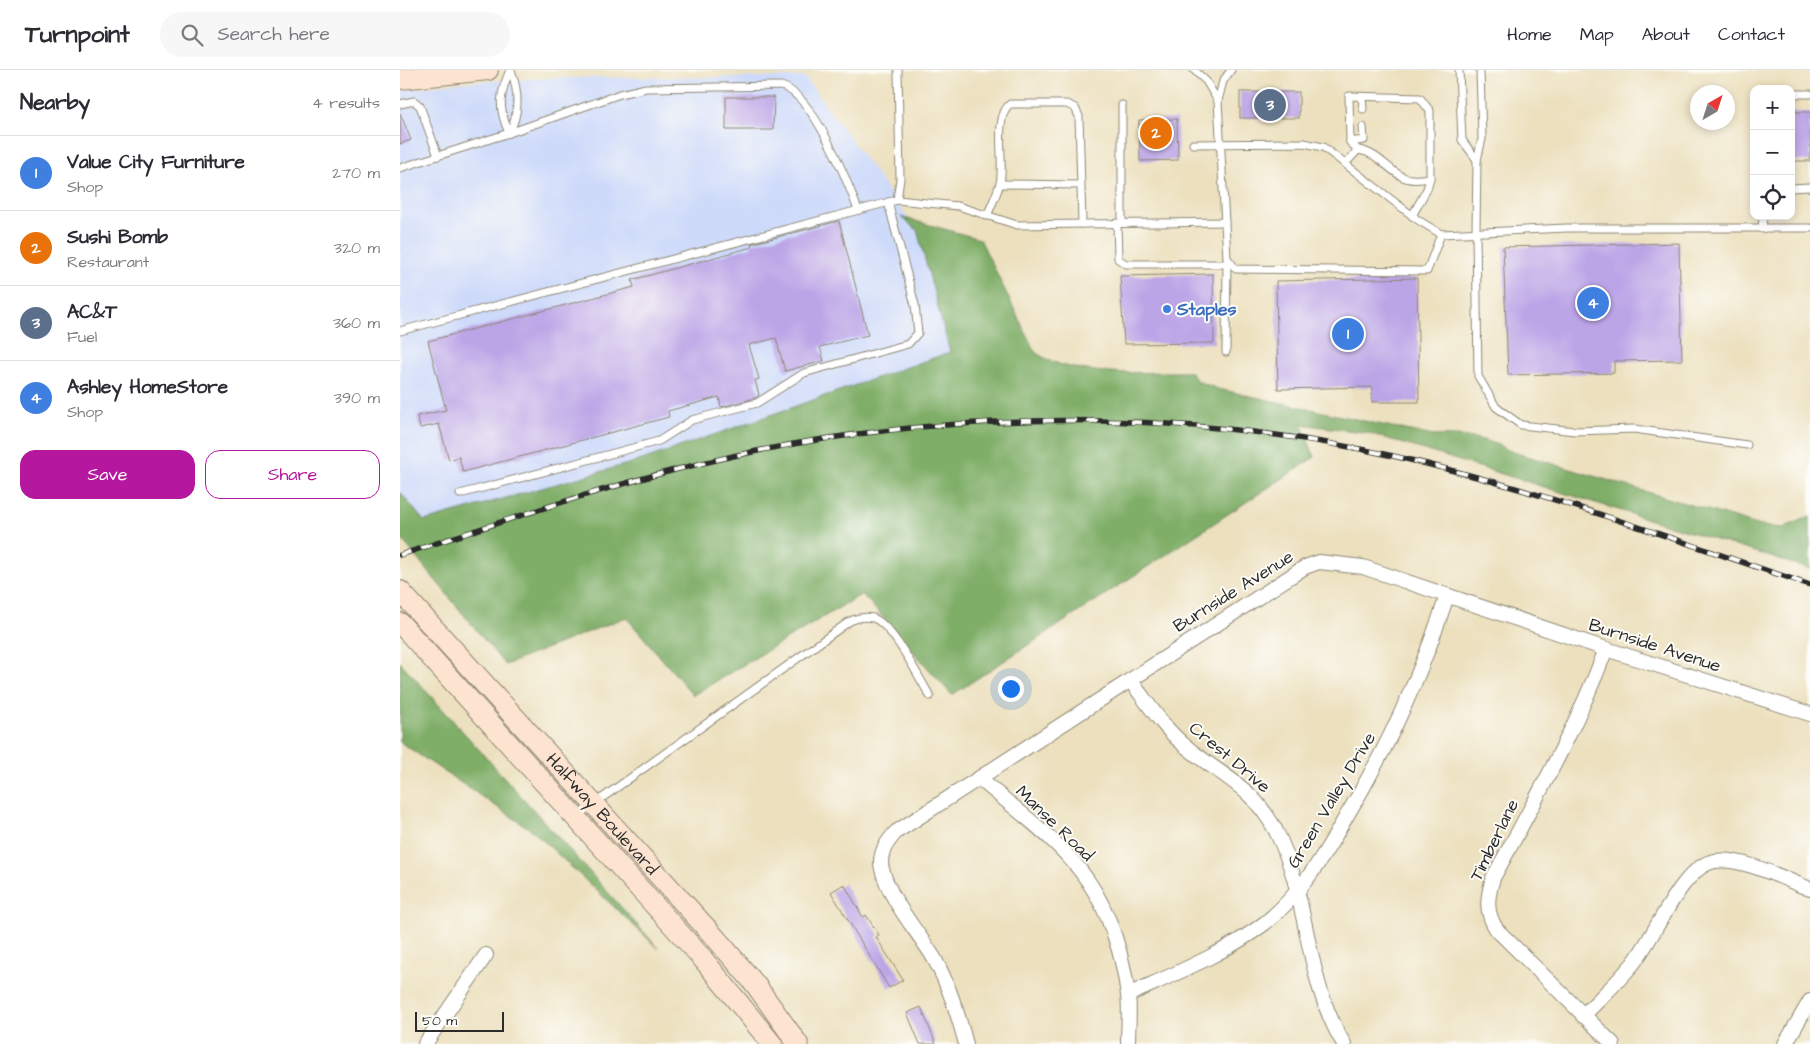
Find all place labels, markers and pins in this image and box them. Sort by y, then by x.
pin: 3 [1254,86,1286,124]
pin: 2 [1140,114,1172,152]
pin: 4 [1577,284,1609,322]
place label: Staples [1176,297,1237,322]
marker: Staples [1161,303,1173,315]
pin: 1 [1332,315,1364,353]

